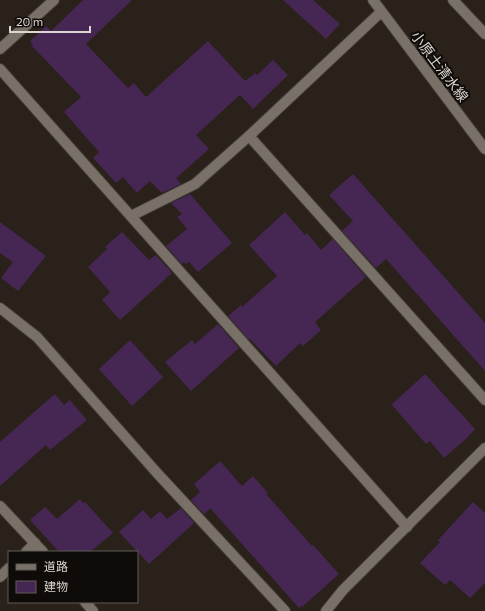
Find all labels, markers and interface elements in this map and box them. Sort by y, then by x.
scale bar [10,8,90,34]
text: 20 m [16,14,43,28]
street label: 小原土清水線 [408,27,472,105]
legend [8,551,138,603]
text: 道路 [44,559,68,573]
text: 建物 [44,579,68,593]

